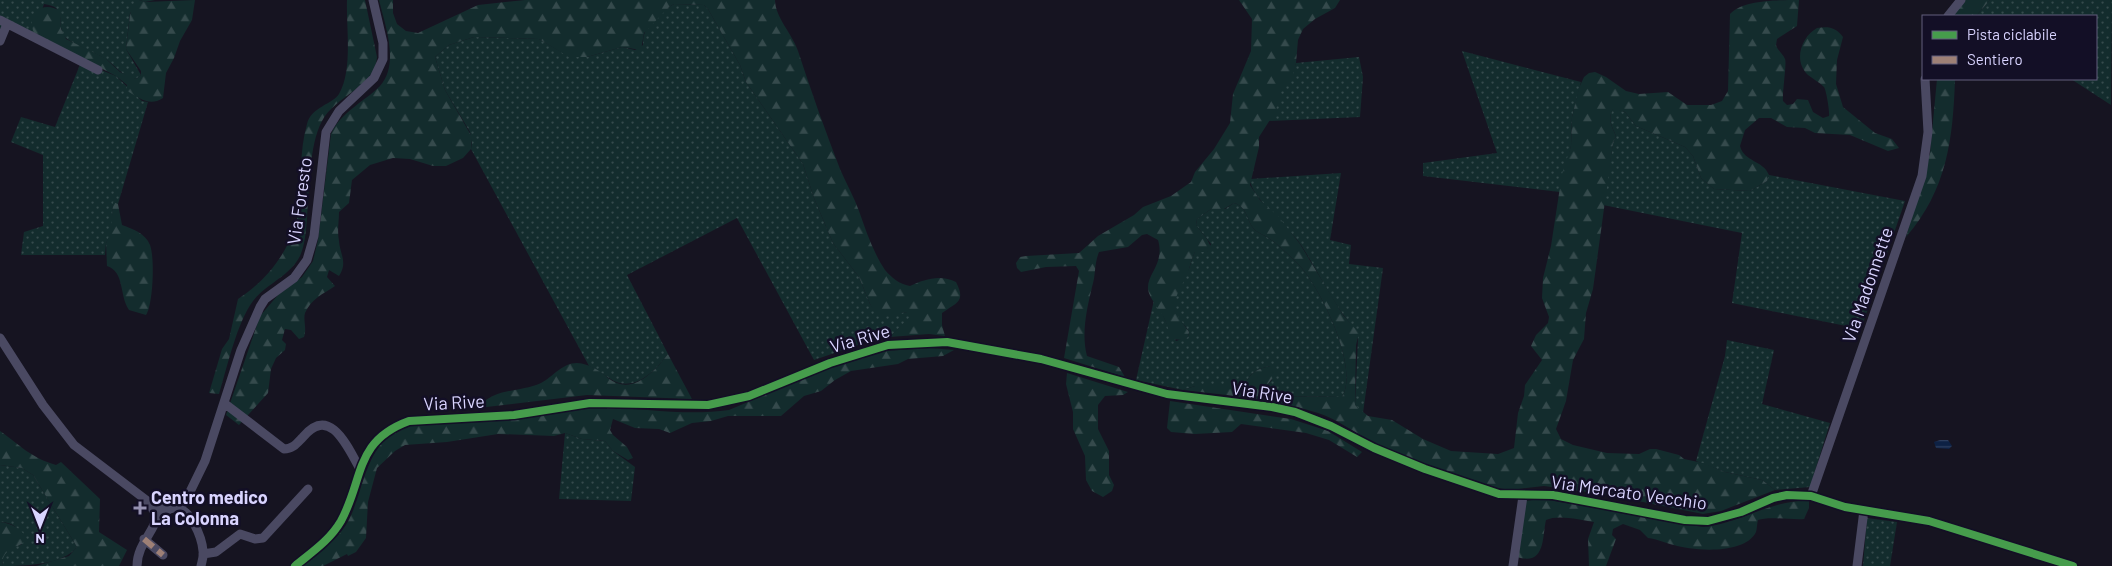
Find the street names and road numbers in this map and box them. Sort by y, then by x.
street label: Via Foresto [282,156,316,246]
street label: Via Madonnette [1837,224,1897,345]
street label: Via Rive [827,319,892,357]
street label: Via Rive [1230,376,1294,408]
street label: Via Rive [423,389,485,415]
street label: Via Mercato Vecchio [1550,470,1708,514]

